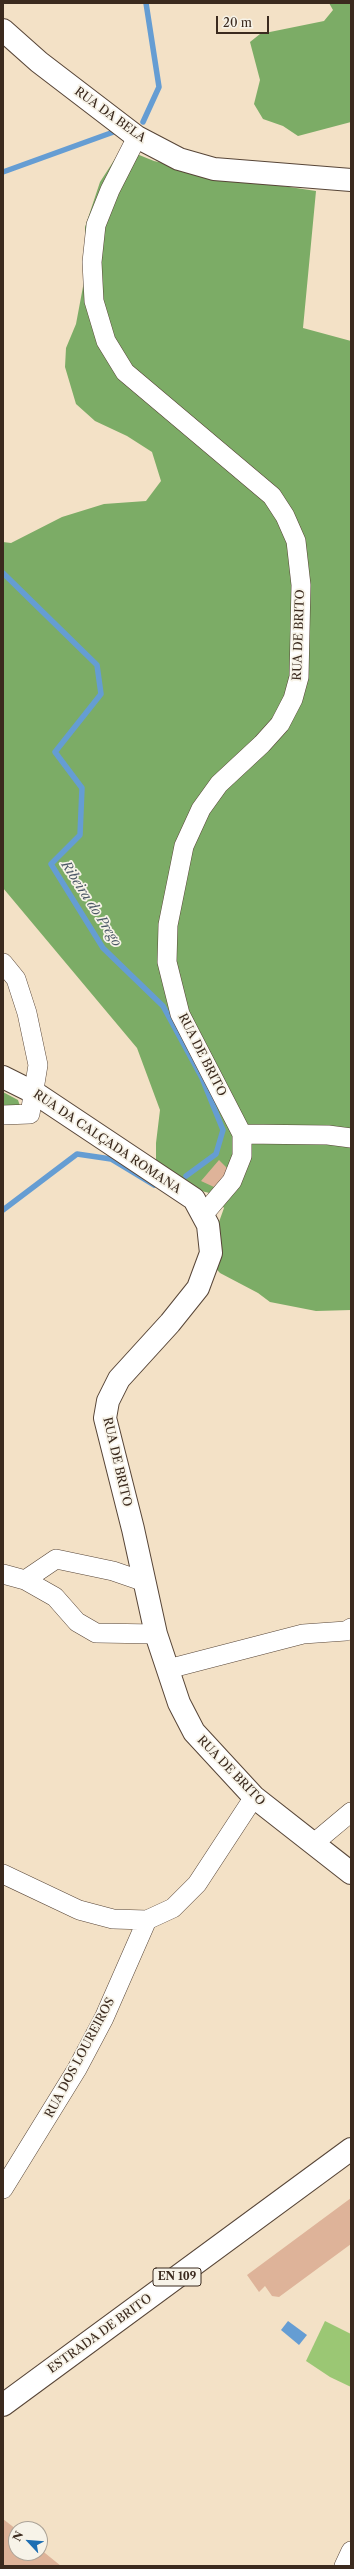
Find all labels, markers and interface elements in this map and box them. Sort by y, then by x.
scale bar [218,8,271,34]
text: 20 m [223,15,252,30]
street label: RUA DA BELA [72,84,148,146]
street label: RUA DE BRITO [290,589,308,681]
water label: Ribeira do Prego [58,858,124,950]
street label: RUA DE BRITO [175,1011,229,1099]
street label: RUA DA CALÇADA ROMANA [31,1087,183,1197]
street label: RUA DE BRITO [100,1416,134,1508]
street label: RUA DE BRITO [194,1733,268,1809]
street label: RUA DOS LOUREIROS [42,1995,118,2121]
road number: EN 109 [153,2268,201,2286]
street label: ESTRADA DE BRITO [45,2291,155,2377]
north arrow [8,2521,48,2561]
text: N [10,2529,27,2544]

